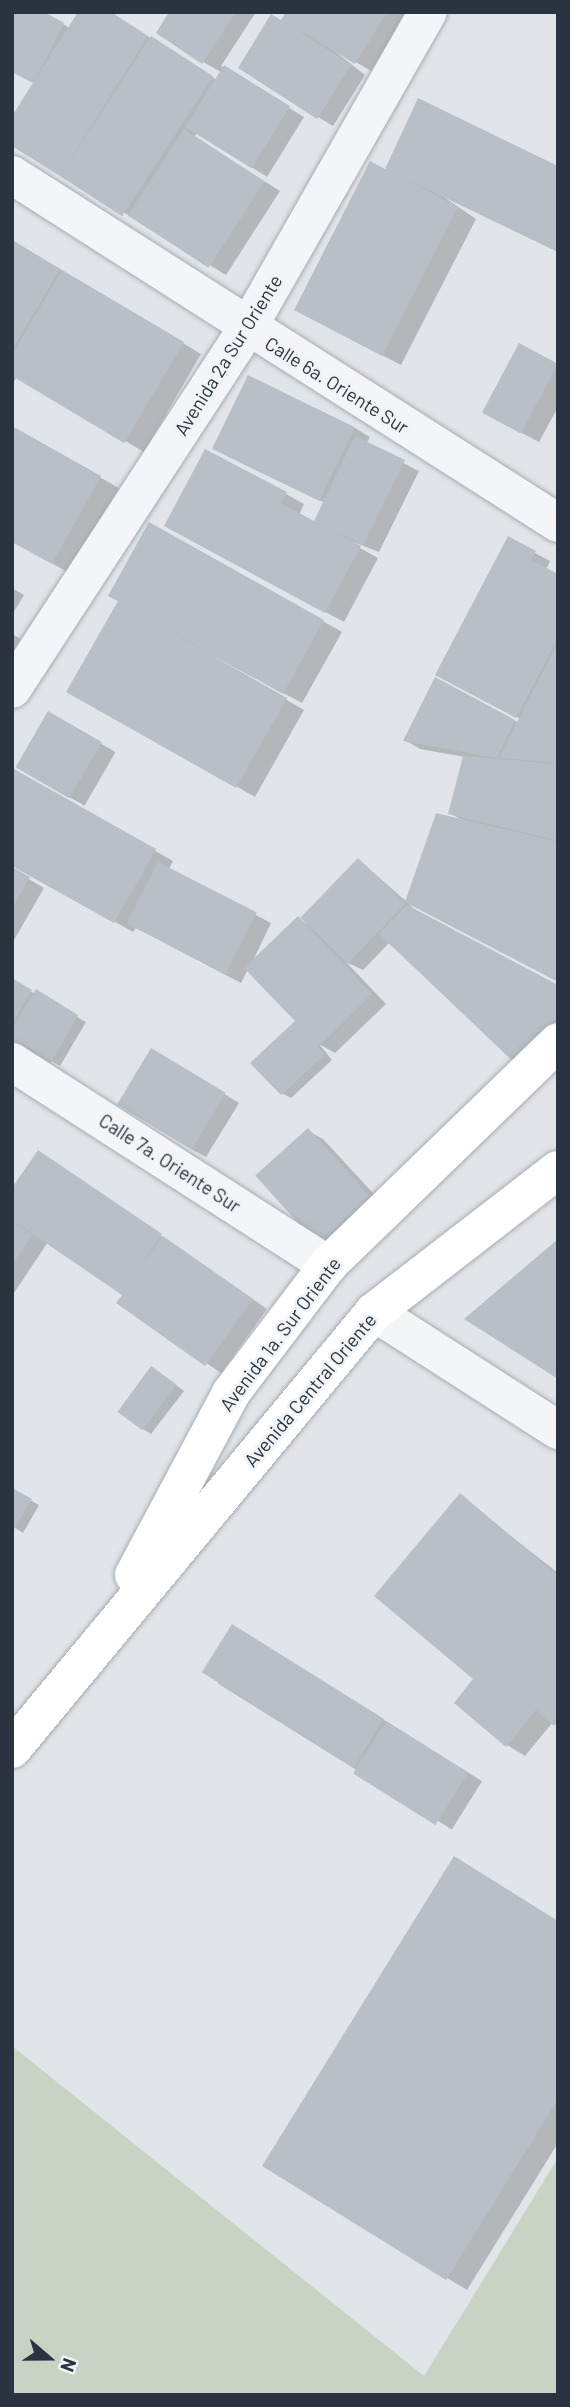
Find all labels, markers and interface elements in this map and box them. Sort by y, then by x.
street label: Avenida 2a Sur Oriente [169,270,287,440]
street label: Calle 6a. Oriente Sur [261,332,413,438]
street label: Calle 7a. Oriente Sur [95,1109,245,1217]
street label: Avenida 1a. Sur Oriente [215,1252,345,1416]
street label: Avenida Central Oriente [239,1309,381,1471]
north arrow [14,2323,84,2393]
text: N [56,2355,82,2375]

